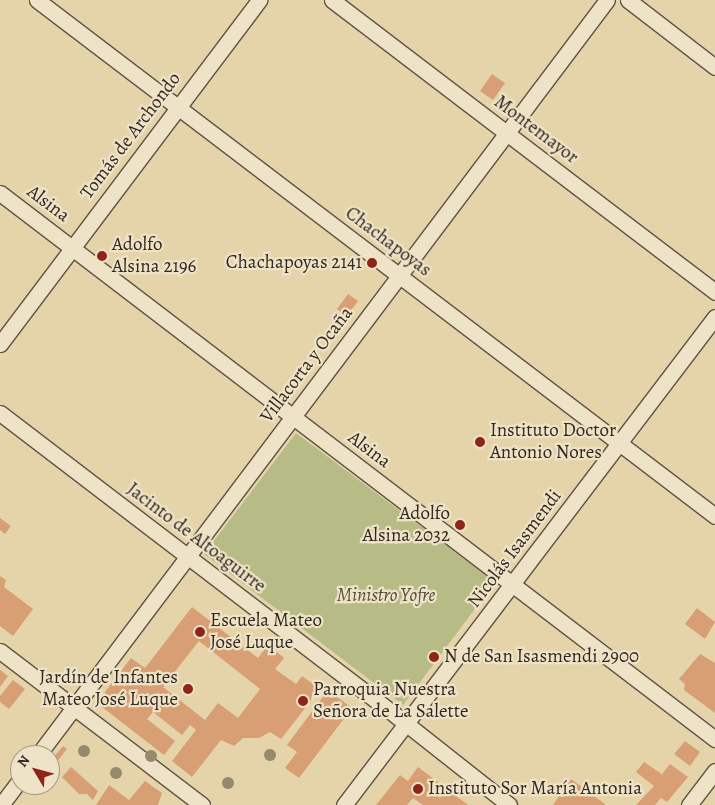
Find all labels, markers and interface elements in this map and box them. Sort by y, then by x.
street label: Tomás de Archondo [76,68,186,204]
street label: Montemayor [489,91,583,169]
street label: Alsina [22,181,74,227]
street label: Chachapoyas [340,202,436,282]
place label: Adolfo Alsina 2196 [112,234,196,278]
marker: Adolfo Alsina 2196 [96,250,108,262]
place label: Chachapoyas 2141 [226,252,362,274]
marker: Chachapoyas 2141 [366,257,378,269]
street label: Villacorta y Ocaña [256,302,358,428]
place label: Instituto Doctor Antonio Nores [490,420,616,464]
street label: Alsina [343,427,395,473]
marker: Instituto Doctor Antonio Nores [474,436,486,448]
street label: Jacinto de Altoaguirre [122,478,270,598]
street label: Nicolás Isasmendi [463,485,567,613]
place label: Adolfo Alsina 2032 [363,503,450,547]
marker: Adolfo Alsina 2032 [454,519,466,531]
park label: Ministro Yofre [337,585,435,607]
place label: Escuela Mateo José Luque [210,610,322,654]
marker: Escuela Mateo José Luque [194,626,206,638]
place label: N de San Isasmendi 2900 [444,646,639,668]
marker: N de San Isasmendi 2900 [428,651,440,663]
place label: Jardín de Infantes Mateo José Luque [39,667,178,711]
place label: Parroquia Nuestra Señora de La Salette [313,679,469,723]
marker: Jardín de Infantes Mateo José Luque [182,683,194,695]
marker: Parroquia Nuestra Señora de La Salette [297,695,309,707]
north arrow [10,745,60,795]
text: N [13,751,34,771]
place label: Instituto Sor María Antonia [428,778,642,800]
marker: Instituto Sor María Antonia [412,783,424,795]

